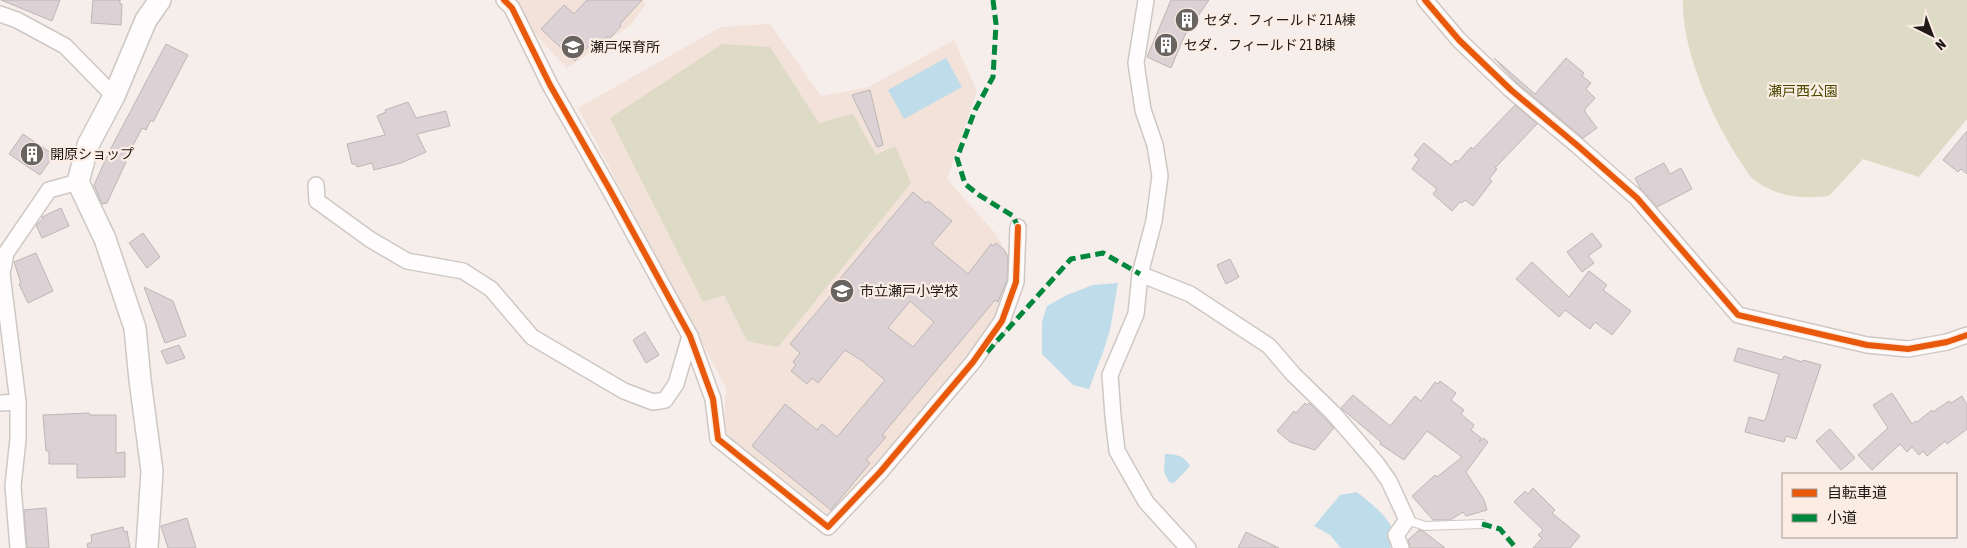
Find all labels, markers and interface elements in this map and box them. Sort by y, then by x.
building icon: セダ． フィールド 21 A棟 [1174,7,1200,33]
north arrow [1907,10,1957,60]
place label: セダ． フィールド 21 A棟 [1204,12,1356,28]
building icon: セダ． フィールド 21 B棟 [1153,32,1179,58]
school or university icon: 瀬戸保育所 [560,34,586,60]
text: N [1932,36,1949,53]
place label: セダ． フィールド 21 B棟 [1184,37,1335,53]
place label: 瀬戸保育所 [590,39,660,55]
park label: 瀬戸西公園 [1768,83,1838,99]
building icon: 開原ショップ [19,141,45,167]
place label: 開原ショップ [50,146,134,162]
school or university icon: 市立瀬戸小学校 [829,278,855,304]
place label: 市立瀬戸小学校 [860,283,958,299]
legend [1782,473,1957,538]
text: 自転車道 [1827,484,1887,501]
text: 小道 [1827,509,1857,526]

